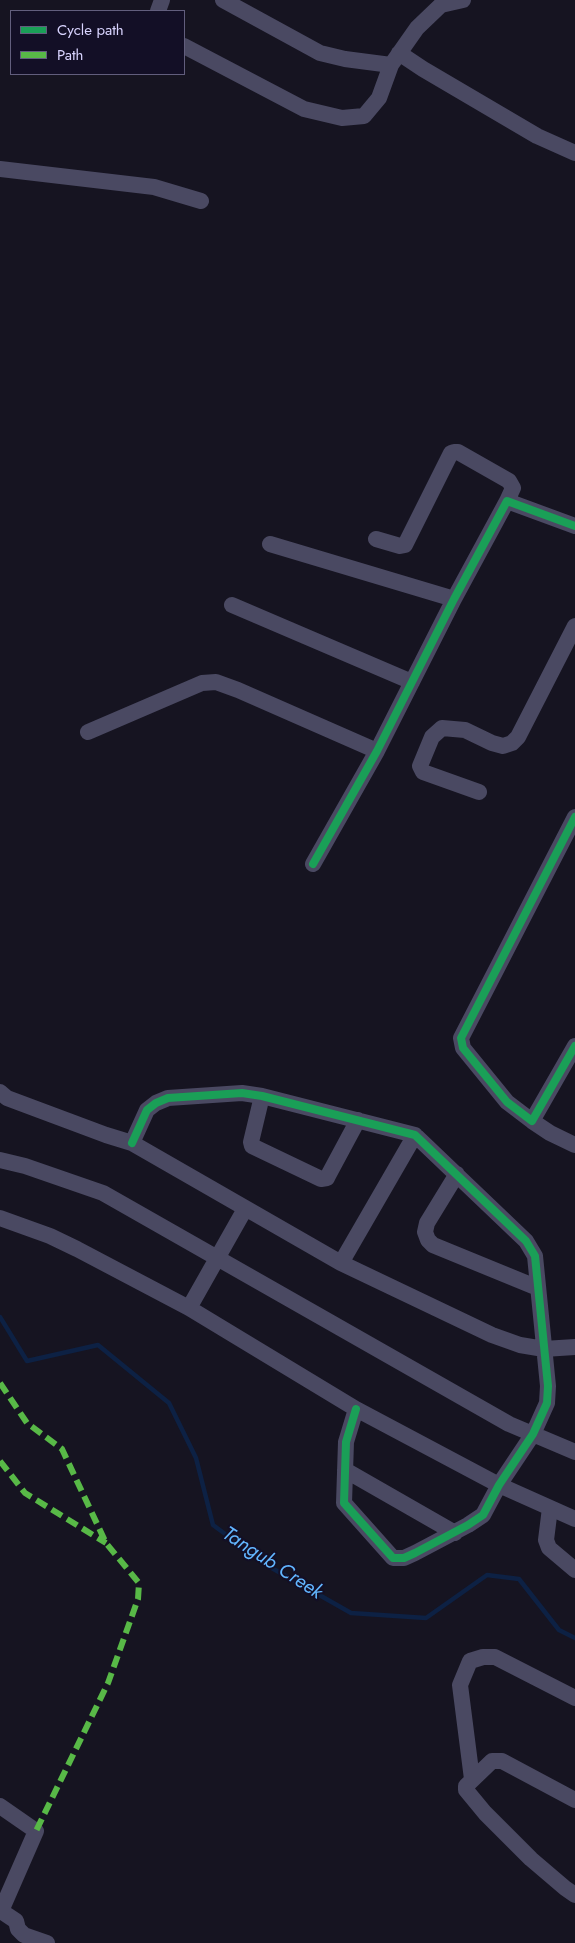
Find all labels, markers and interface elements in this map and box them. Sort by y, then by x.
legend [10,10,185,75]
text: Cycle path [57,19,124,41]
text: Path [57,44,83,66]
water label: Tangub Creek [217,1523,327,1605]

